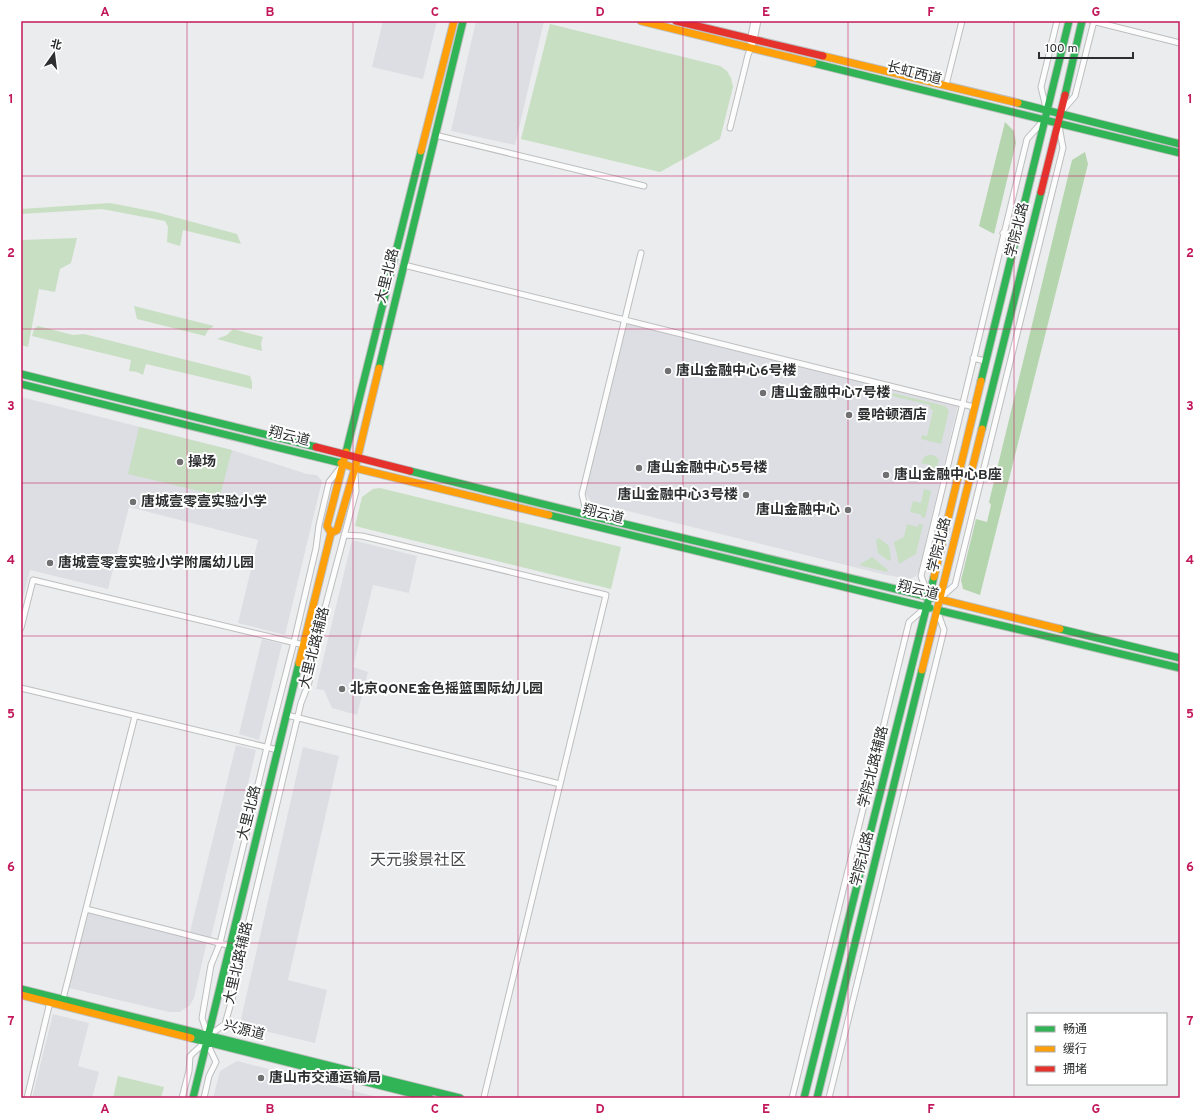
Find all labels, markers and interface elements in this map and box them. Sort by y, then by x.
text: A [100,5,110,21]
text: B [266,5,275,21]
text: C [431,5,439,21]
text: D [595,5,605,21]
text: E [762,5,770,21]
text: F [927,5,935,21]
text: G [1092,5,1101,21]
north arrow [34,34,74,74]
scale bar [1039,34,1133,60]
text: 北 [49,37,63,53]
text: 100 m [1045,41,1078,57]
street label: 长虹西道 [885,59,943,89]
text: 1 [8,92,14,108]
text: 1 [1187,92,1193,108]
street label: 学院北路 [1002,201,1033,259]
text: 2 [7,246,15,262]
text: 2 [1186,246,1194,262]
street label: 大里北路 [372,247,403,305]
place label: 唐山金融中心6号楼 [676,362,797,380]
marker: 唐山金融中心6号楼 [663,366,673,376]
place label: 唐山金融中心7号楼 [771,384,891,402]
marker: 唐山金融中心7号楼 [758,388,768,398]
text: 3 [7,399,15,415]
text: 3 [1186,399,1194,415]
place label: 曼哈顿酒店 [857,406,927,424]
marker: 曼哈顿酒店 [844,410,854,420]
street label: 翔云道 [267,424,311,450]
place label: 操场 [188,454,216,471]
marker: 操场 [175,457,185,467]
place label: 唐山金融中心5号楼 [647,459,768,477]
marker: 唐山金融中心5号楼 [634,463,644,473]
place label: 唐山金融中心B座 [894,466,1002,484]
marker: 唐山金融中心B座 [881,470,891,480]
place label: 唐山金融中心3号楼 [618,486,738,504]
marker: 唐山金融中心3号楼 [741,490,751,500]
place label: 唐城壹零壹实验小学 [141,493,267,511]
marker: 唐城壹零壹实验小学 [128,497,138,507]
place label: 唐山金融中心 [756,501,840,519]
street label: 翔云道 [581,502,625,528]
marker: 唐山金融中心 [843,505,853,515]
street label: 学院北路 [924,516,955,574]
text: 4 [7,553,15,569]
text: 4 [1186,553,1194,569]
place label: 唐城壹零壹实验小学附属幼儿园 [58,554,254,572]
marker: 唐城壹零壹实验小学附属幼儿园 [45,558,55,568]
street label: 翔云道 [896,578,940,604]
street label: 大里北路辅路 [296,605,333,691]
place label: 北京QONE金色摇篮国际幼儿园 [350,680,543,698]
marker: 北京QONE金色摇篮国际幼儿园 [337,684,347,694]
text: 5 [7,707,15,723]
text: 5 [1186,707,1194,723]
street label: 学院北路辅路 [855,724,892,810]
street label: 大里北路 [234,784,265,842]
street label: 学院北路 [847,830,878,888]
district label: 天元骏景社区 [370,851,466,871]
text: 6 [7,860,15,876]
text: 6 [1186,860,1194,876]
street label: 大里北路辅路 [220,920,257,1006]
legend [1027,1013,1167,1085]
text: 7 [8,1014,15,1030]
text: 7 [1187,1014,1194,1030]
street label: 兴源道 [222,1018,266,1044]
text: 畅通 [1063,1022,1087,1038]
text: 缓行 [1063,1042,1087,1058]
text: 拥堵 [1063,1062,1087,1078]
place label: 唐山市交通运输局 [269,1069,381,1087]
marker: 唐山市交通运输局 [256,1073,266,1083]
text: A [100,1102,110,1118]
text: B [266,1102,275,1118]
text: C [431,1102,439,1118]
text: D [595,1102,605,1118]
text: E [762,1102,770,1118]
text: F [927,1102,935,1118]
text: G [1092,1102,1101,1118]

